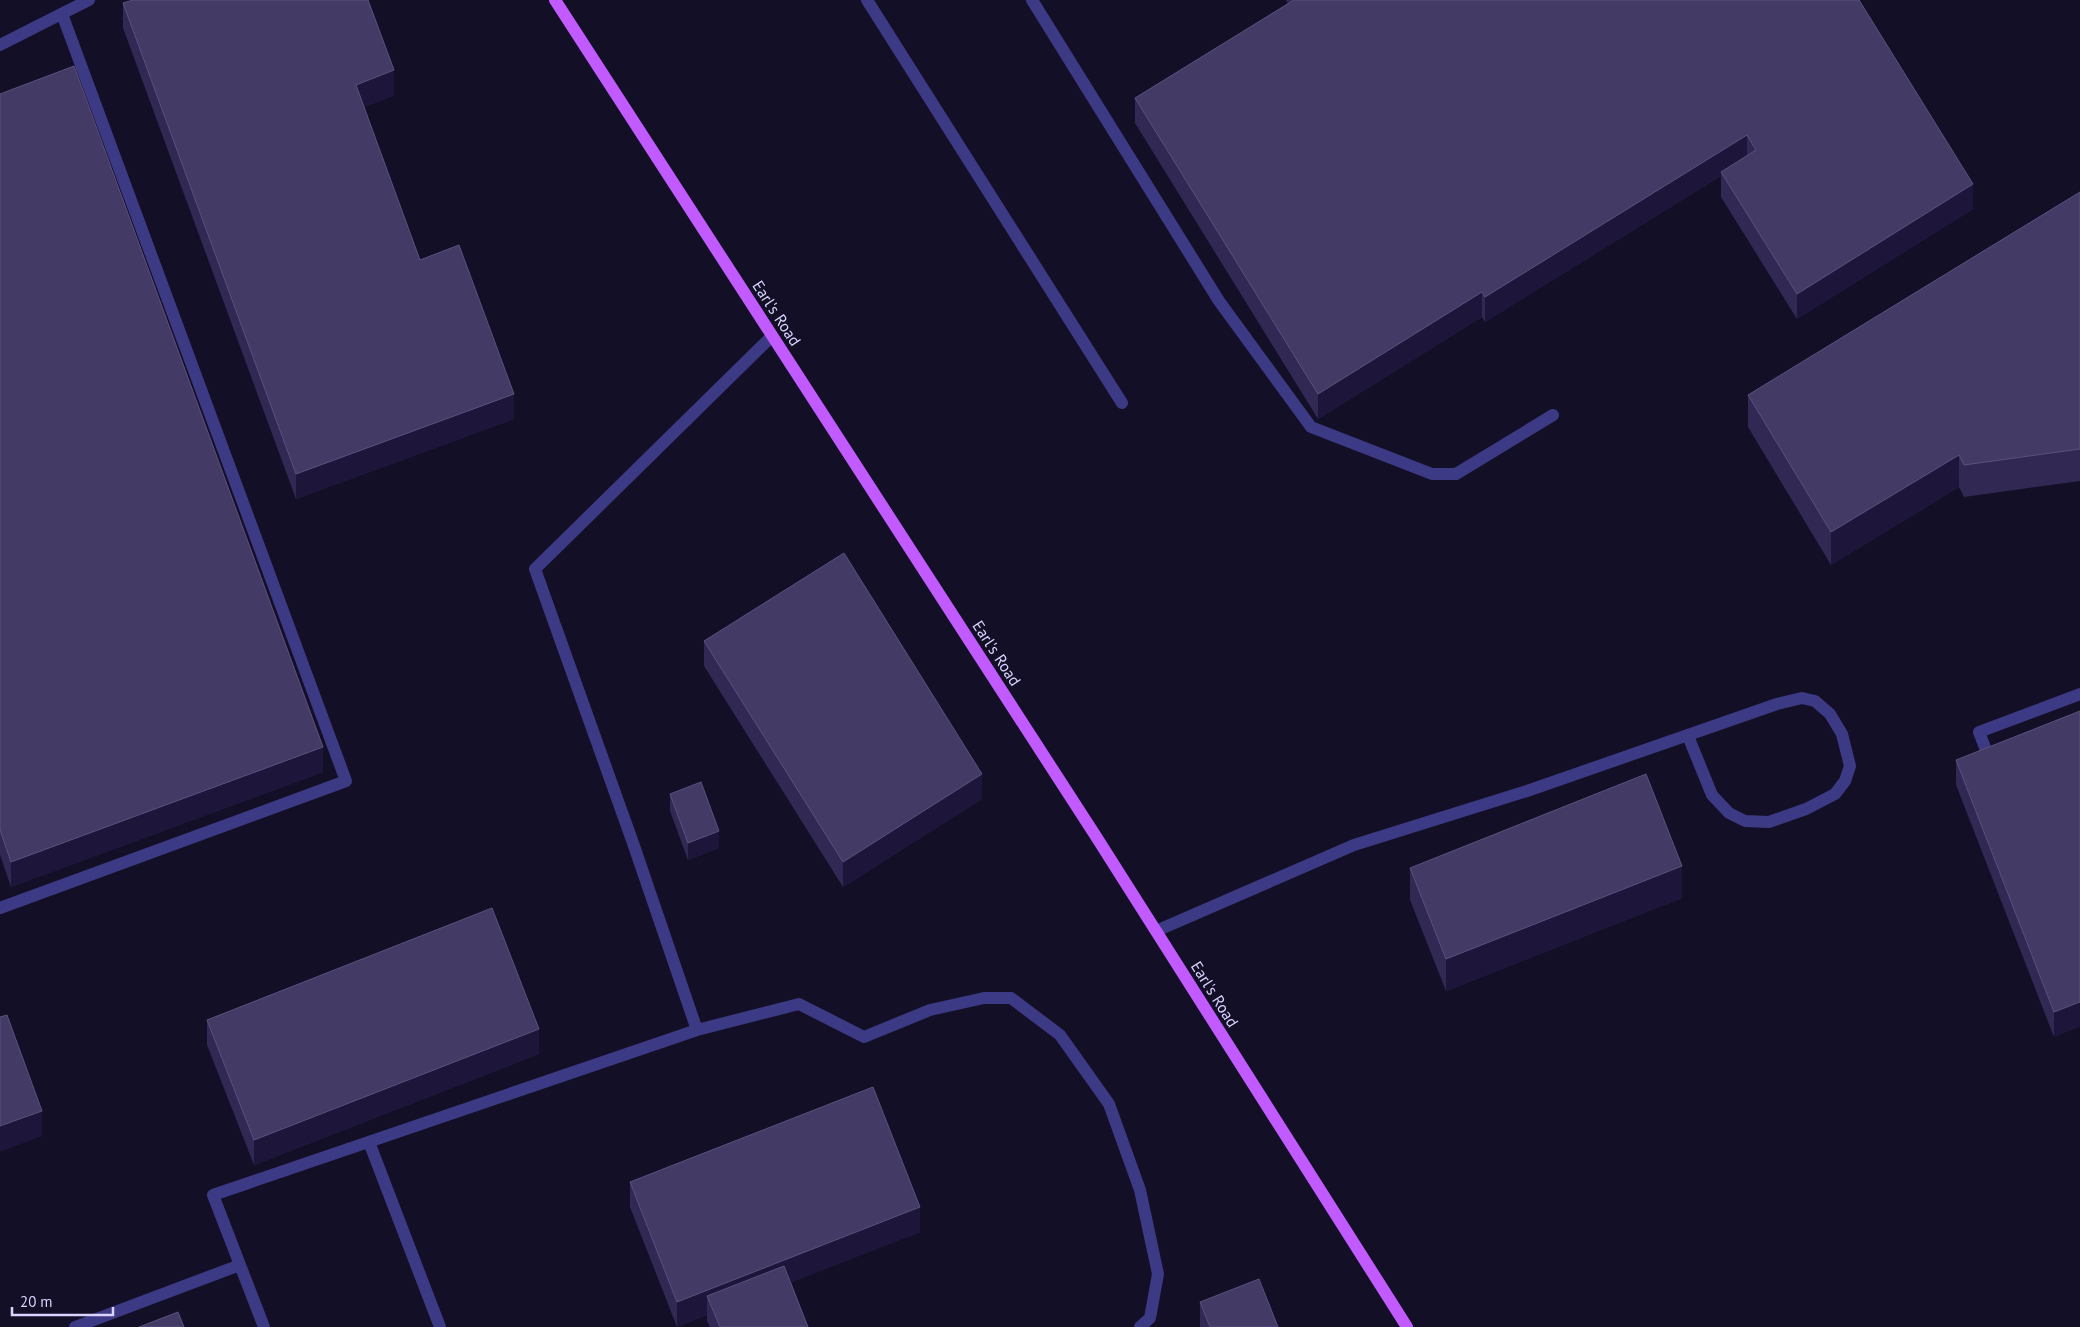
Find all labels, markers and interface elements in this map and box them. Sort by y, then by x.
street label: Earl's Road [748,277,806,349]
street label: Earl's Road [968,617,1026,689]
street label: Earl's Road [1187,957,1243,1031]
scale bar [12,1284,114,1316]
text: 20 m [20,1292,53,1311]

